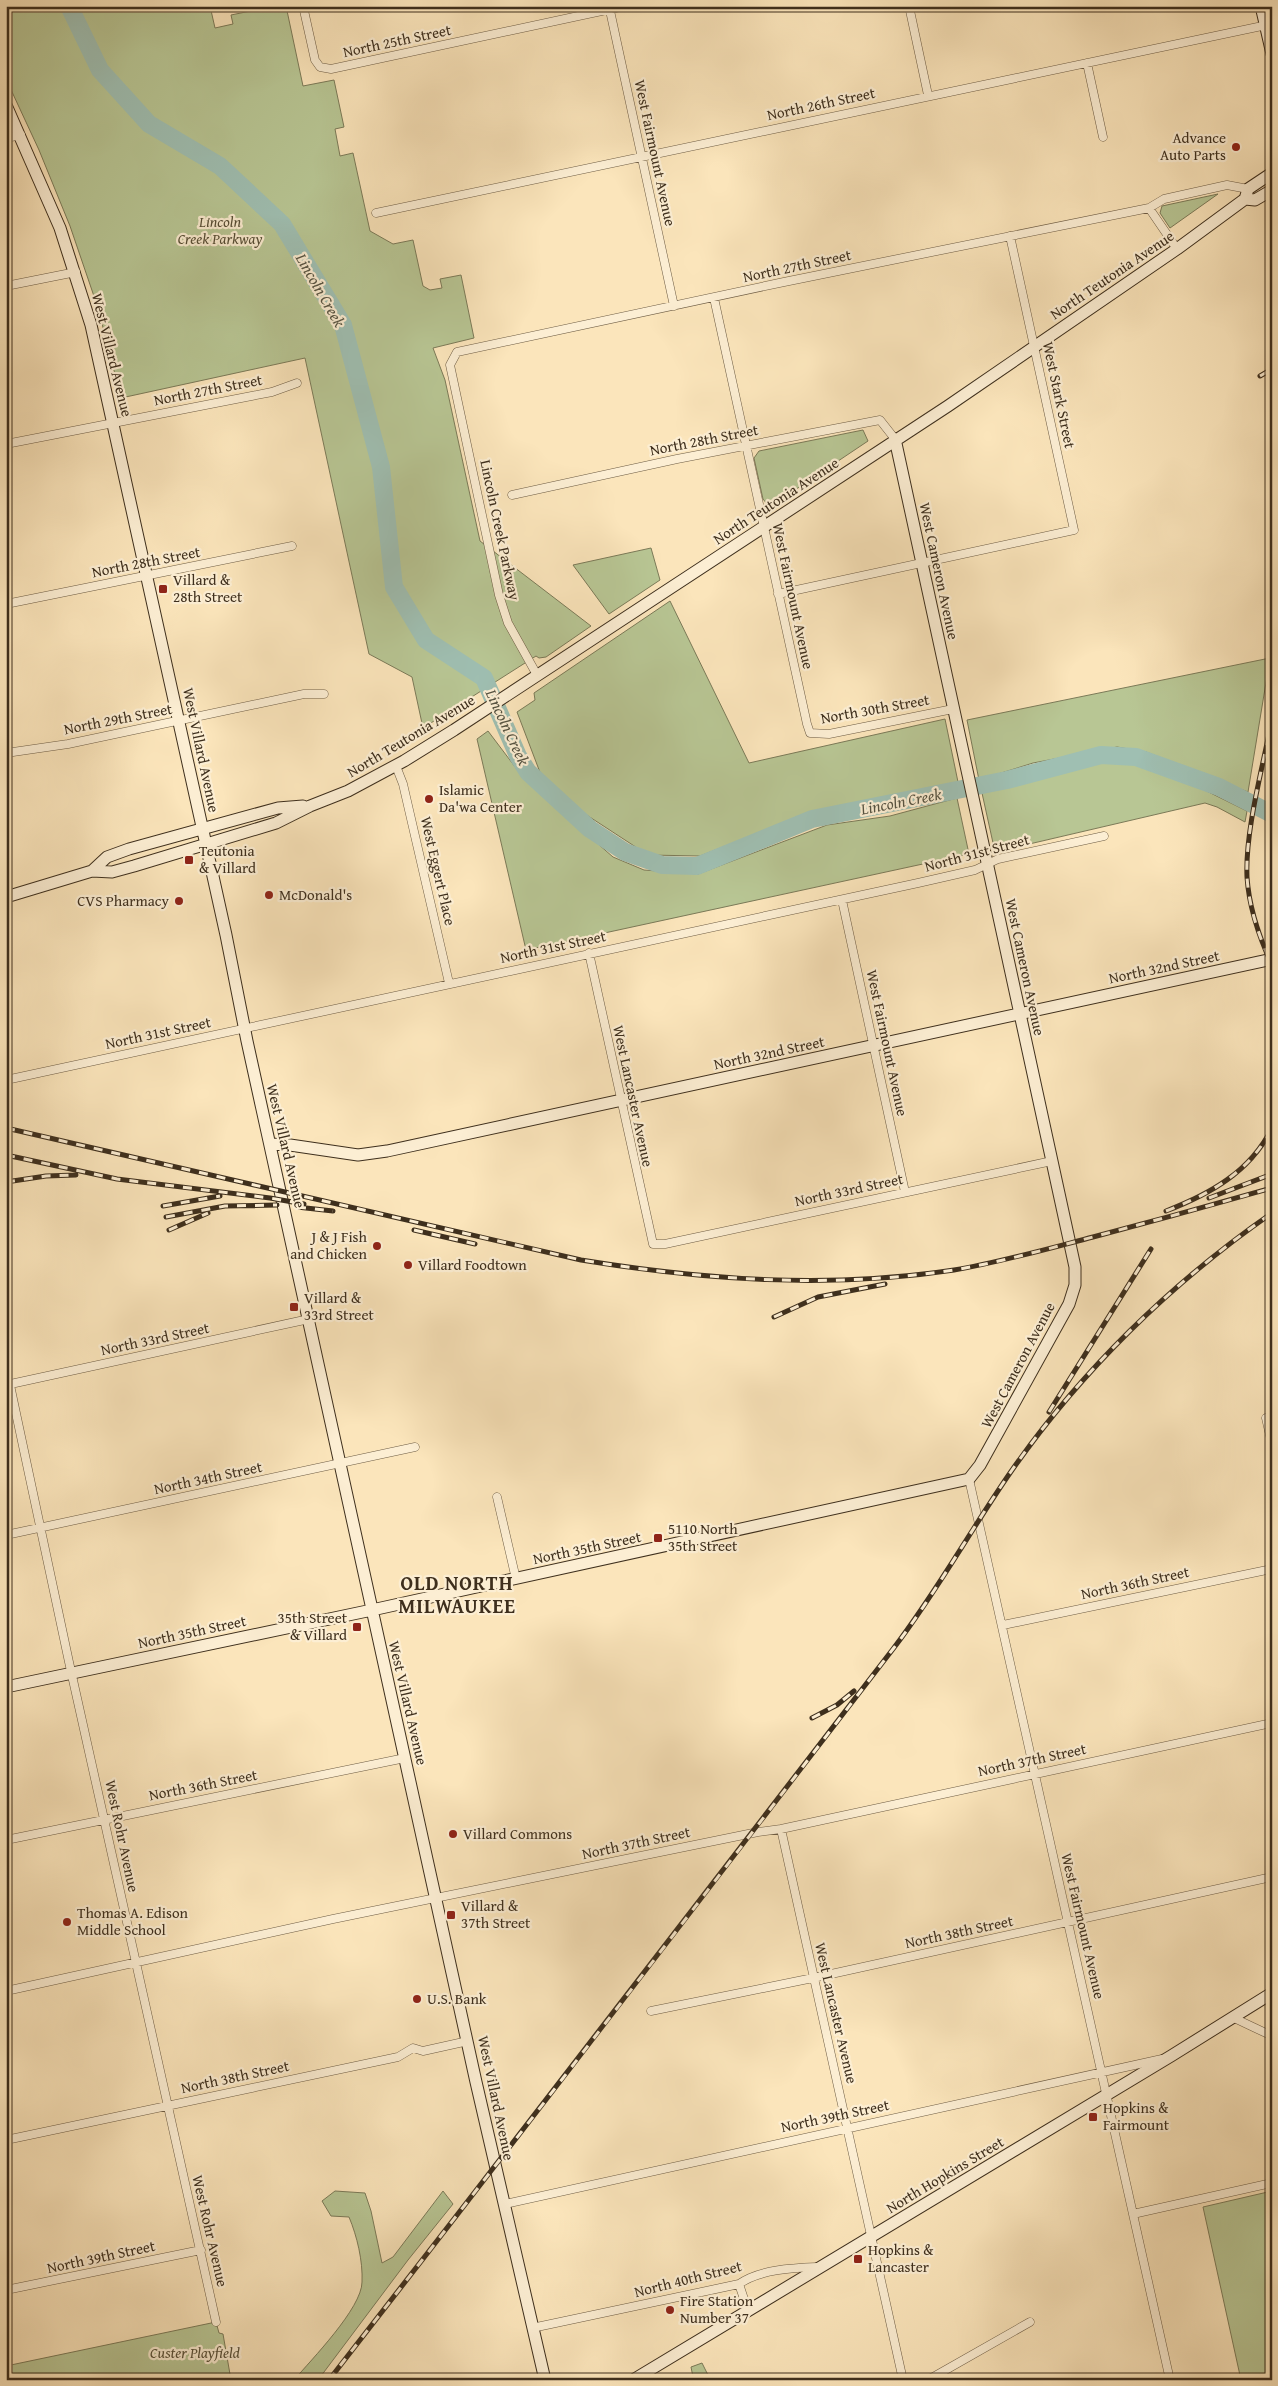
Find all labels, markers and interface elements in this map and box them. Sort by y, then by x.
street label: North 25th Street [341,19,454,62]
street label: West Fairmount Avenue [630,78,681,228]
street label: North 26th Street [765,82,878,125]
place label: Advance Auto Parts [1160,127,1226,165]
marker: Advance Auto Parts [1230,141,1242,153]
park label: Lincoln Creek Parkway [178,211,262,249]
street label: North Teutonia Avenue [1045,225,1178,324]
street label: North 27th Street [741,244,854,287]
water label: Lincoln Creek [290,248,352,332]
street label: West Villard Avenue [87,291,138,419]
street label: West Stark Street [1038,340,1081,451]
street label: North 27th Street [152,369,265,410]
street label: North 28th Street [648,419,761,460]
street label: North Teutonia Avenue [709,452,843,549]
street label: Lincoln Creek Parkway [475,458,526,603]
street label: West Cameron Avenue [915,500,964,641]
street label: West Fairmount Avenue [768,521,819,671]
street label: North 28th Street [90,541,203,582]
place label: Villard & 28th Street [173,569,243,607]
marker: Villard & 28th Street [157,583,169,595]
water label: Lincoln Creek [479,684,536,770]
street label: West Villard Avenue [178,686,225,814]
street label: North 30th Street [819,688,932,728]
street label: North Teutonia Avenue [343,689,479,782]
street label: North 29th Street [62,698,175,739]
place label: Islamic Da'wa Center [439,779,522,817]
water label: Lincoln Creek [858,781,944,821]
marker: Islamic Da'wa Center [423,793,435,805]
street label: West Eggert Place [416,814,461,927]
street label: North 31st Street [922,828,1032,877]
place label: Teutonia & Villard [199,840,256,878]
marker: Teutonia & Villard [183,854,195,866]
place label: McDonald's [279,884,352,905]
marker: McDonald's [263,889,275,901]
place label: CVS Pharmacy [77,890,170,911]
marker: CVS Pharmacy [173,895,185,907]
street label: West Cameron Avenue [1001,896,1050,1037]
street label: North 31st Street [498,925,608,968]
street label: North 32nd Street [1107,944,1222,989]
street label: West Fairmount Avenue [862,968,913,1118]
street label: North 31st Street [103,1011,213,1054]
street label: West Lancaster Avenue [608,1023,659,1169]
street label: North 32nd Street [712,1030,827,1075]
street label: West Villard Avenue [262,1082,311,1210]
street label: North 33rd Street [793,1168,906,1211]
place label: J & J Fish and Chicken [290,1226,368,1264]
marker: J & J Fish and Chicken [371,1240,383,1252]
place label: Villard Foodtown [418,1254,527,1275]
marker: Villard Foodtown [402,1259,414,1271]
place label: Villard & 33rd Street [304,1287,374,1325]
street label: West Cameron Avenue [975,1298,1060,1431]
marker: Villard & 33rd Street [288,1301,300,1313]
street label: North 33rd Street [99,1317,212,1360]
street label: North 34th Street [152,1456,265,1499]
place label: 5110 North 35th Street [668,1518,738,1556]
street label: North 35th Street [531,1526,644,1569]
marker: 5110 North 35th Street [652,1532,664,1544]
street label: North 36th Street [1079,1561,1192,1604]
district label: OLD NORTH MILWAUKEE [398,1568,516,1620]
place label: 35th Street & Villard [278,1607,348,1645]
street label: North 35th Street [136,1610,249,1653]
marker: 35th Street & Villard [351,1621,363,1633]
street label: West Villard Avenue [384,1639,433,1767]
street label: North 37th Street [976,1738,1089,1781]
street label: North 36th Street [147,1764,260,1805]
street label: West Rohr Avenue [100,1778,145,1894]
street label: North 37th Street [580,1821,693,1864]
place label: Villard Commons [463,1823,572,1844]
marker: Villard Commons [447,1828,459,1840]
street label: West Fairmount Avenue [1056,1851,1110,2001]
place label: Villard & 37th Street [461,1895,531,1933]
place label: Thomas A. Edison Middle School [77,1902,189,1940]
marker: Villard & 37th Street [445,1909,457,1921]
street label: North 38th Street [903,1910,1016,1953]
marker: Thomas A. Edison Middle School [61,1916,73,1928]
street label: West Lancaster Avenue [810,1940,863,2085]
place label: U.S. Bank [427,1988,487,2009]
marker: U.S. Bank [411,1993,423,2005]
street label: West Villard Avenue [473,2034,520,2162]
street label: North 38th Street [179,2055,292,2098]
street label: North 39th Street [779,2094,892,2137]
place label: Hopkins & Fairmount [1103,2097,1170,2135]
marker: Hopkins & Fairmount [1087,2111,1099,2123]
street label: North Hopkins Street [882,2131,1008,2218]
street label: West Rohr Avenue [187,2173,234,2289]
street label: North 39th Street [45,2235,158,2278]
place label: Hopkins & Lancaster [868,2239,934,2277]
marker: Hopkins & Lancaster [852,2253,864,2265]
street label: North 40th Street [632,2255,745,2302]
place label: Fire Station Number 37 [680,2290,754,2328]
marker: Fire Station Number 37 [664,2304,676,2316]
park label: Custer Playfield [150,2342,240,2363]

